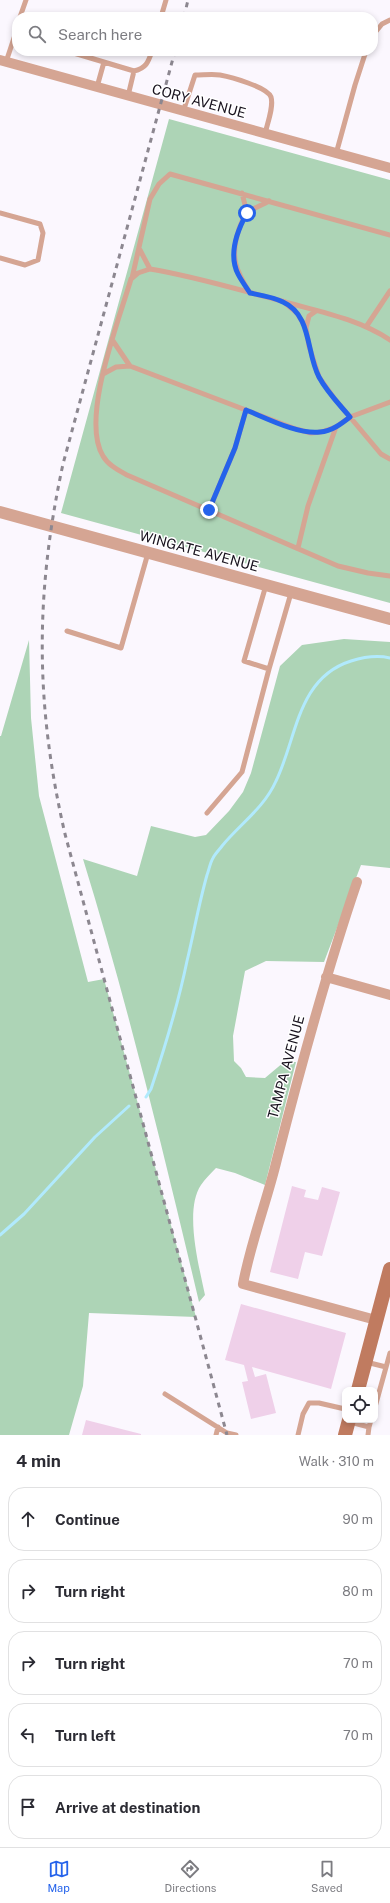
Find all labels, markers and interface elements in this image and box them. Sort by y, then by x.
search box [12,12,378,56]
icon: search [26,23,48,45]
text: Search here [58,26,142,43]
street label: CORY AVENUE [150,81,248,121]
route start [238,204,256,222]
route end [200,501,218,519]
street label: WINGATE AVENUE [138,527,260,575]
street label: TAMPA AVENUE [265,1014,307,1120]
map controls [342,1387,378,1423]
button: locate [342,1387,378,1423]
text: 4 min [16,1451,61,1471]
text: Walk · 310 m [299,1454,374,1469]
icon: ahead [17,1508,39,1530]
text: Continue [55,1511,120,1528]
text: 90 m [343,1512,373,1527]
icon: right [17,1580,39,1602]
text: Turn right [55,1583,125,1600]
text: 80 m [342,1584,373,1599]
icon: right [17,1652,39,1674]
text: Turn right [55,1655,125,1672]
text: 70 m [343,1656,373,1671]
icon: left [17,1724,39,1746]
text: Turn left [55,1727,116,1744]
text: 70 m [343,1728,373,1743]
icon: arrive [17,1796,39,1818]
text: Arrive at destination [55,1799,200,1816]
tab: Map [47,1858,70,1894]
tab: Directions [165,1858,216,1894]
tab: Saved [311,1858,343,1894]

